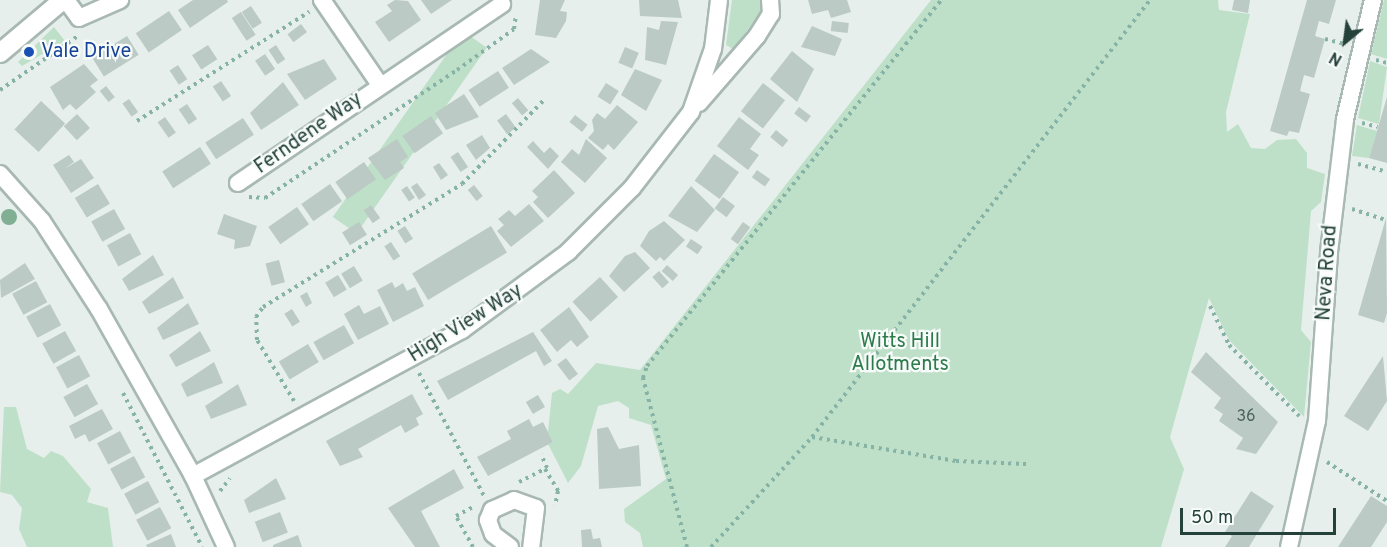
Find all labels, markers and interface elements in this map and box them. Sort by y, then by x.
north arrow [1315,12,1375,72]
place label: Vale Drive [41,40,131,64]
marker: Vale Drive [22,45,36,59]
text: N [1326,46,1346,69]
street label: Ferndene Way [250,88,368,180]
street label: Neva Road [1313,224,1343,322]
street label: High View Way [404,279,528,369]
park label: Witts Hill Allotments [851,330,949,377]
house number: 36 [1236,407,1256,427]
scale bar [1183,496,1339,534]
text: 50 m [1191,507,1233,530]

